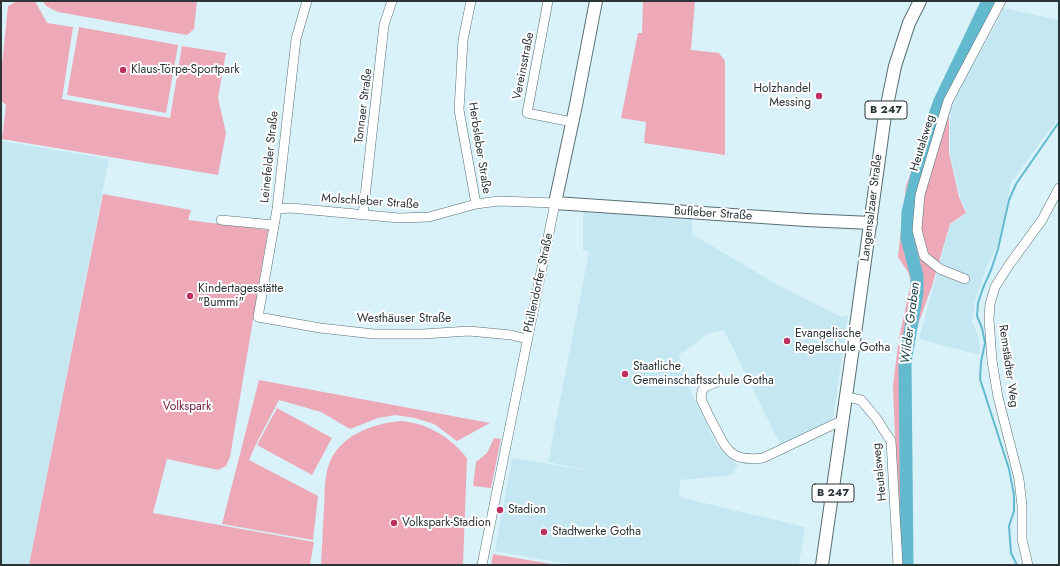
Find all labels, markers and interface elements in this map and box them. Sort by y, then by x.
street label: Vereinsstraße [510,31,538,101]
place label: Klaus-Törpe-Sportpark [131,63,240,77]
marker: Klaus-Törpe-Sportpark [118,65,128,75]
street label: Tonnaer Straße [352,68,376,144]
place label: Holzhandel Messing [753,82,811,110]
marker: Holzhandel Messing [814,91,824,101]
street label: Herbsleber Straße [465,101,493,195]
road number: B 247 [865,101,907,119]
street label: Leinefelder Straße [258,110,282,204]
street label: Heutalsweg [908,113,938,173]
street label: Langensalzaer Straße [858,154,886,262]
street label: Molschleber Straße [321,191,419,213]
street label: Bufleber Straße [673,204,753,224]
street label: Pfullendorfer Straße [521,232,557,334]
water label: Wilder Graben [898,281,924,365]
place label: Kindertagesstätte "Bummi" [198,282,283,310]
marker: Kindertagesstätte "Bummi" [185,291,195,301]
street label: Westhäuser Straße [357,312,451,326]
street label: Remstädter Weg [995,324,1021,408]
place label: Evangelische Regelschule Gotha [795,327,890,355]
marker: Evangelische Regelschule Gotha [782,336,792,346]
place label: Staatliche Gemeinschaftsschule Gotha [633,360,774,388]
marker: Staatliche Gemeinschaftsschule Gotha [620,369,630,379]
park label: Volkspark [163,400,211,414]
street label: Heutalsweg [870,442,890,502]
road number: B 247 [812,484,854,502]
place label: Stadion [508,503,546,517]
marker: Stadion [495,505,505,515]
place label: Volkspark-Stadion [402,516,491,530]
marker: Volkspark-Stadion [389,518,399,528]
place label: Stadtwerke Gotha [552,525,641,539]
marker: Stadtwerke Gotha [539,527,549,537]

